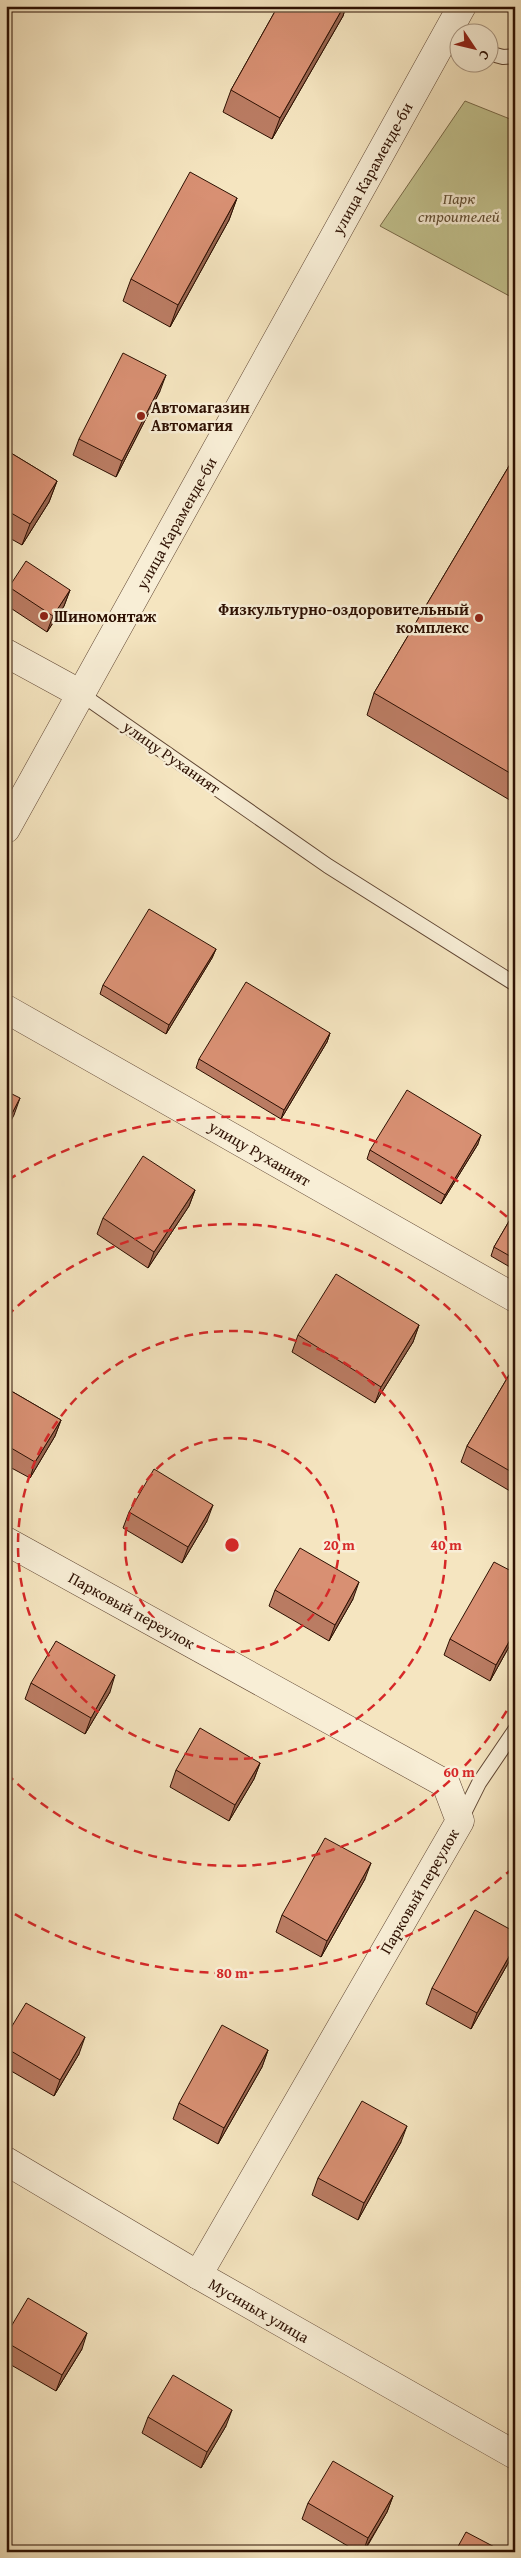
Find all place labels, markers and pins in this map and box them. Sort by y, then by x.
place label: Автомагазин Автомагия [151,395,250,437]
marker: Автомагазин Автомагия [135,410,147,422]
place label: Физкультурно-оздоровительный комплекс [218,597,470,639]
place label: Шиномонтаж [54,604,156,628]
marker: Шиномонтаж [38,610,50,622]
marker: Физкультурно-оздоровительный комплекс [473,612,485,624]
centre of rings [223,1536,241,1554]

